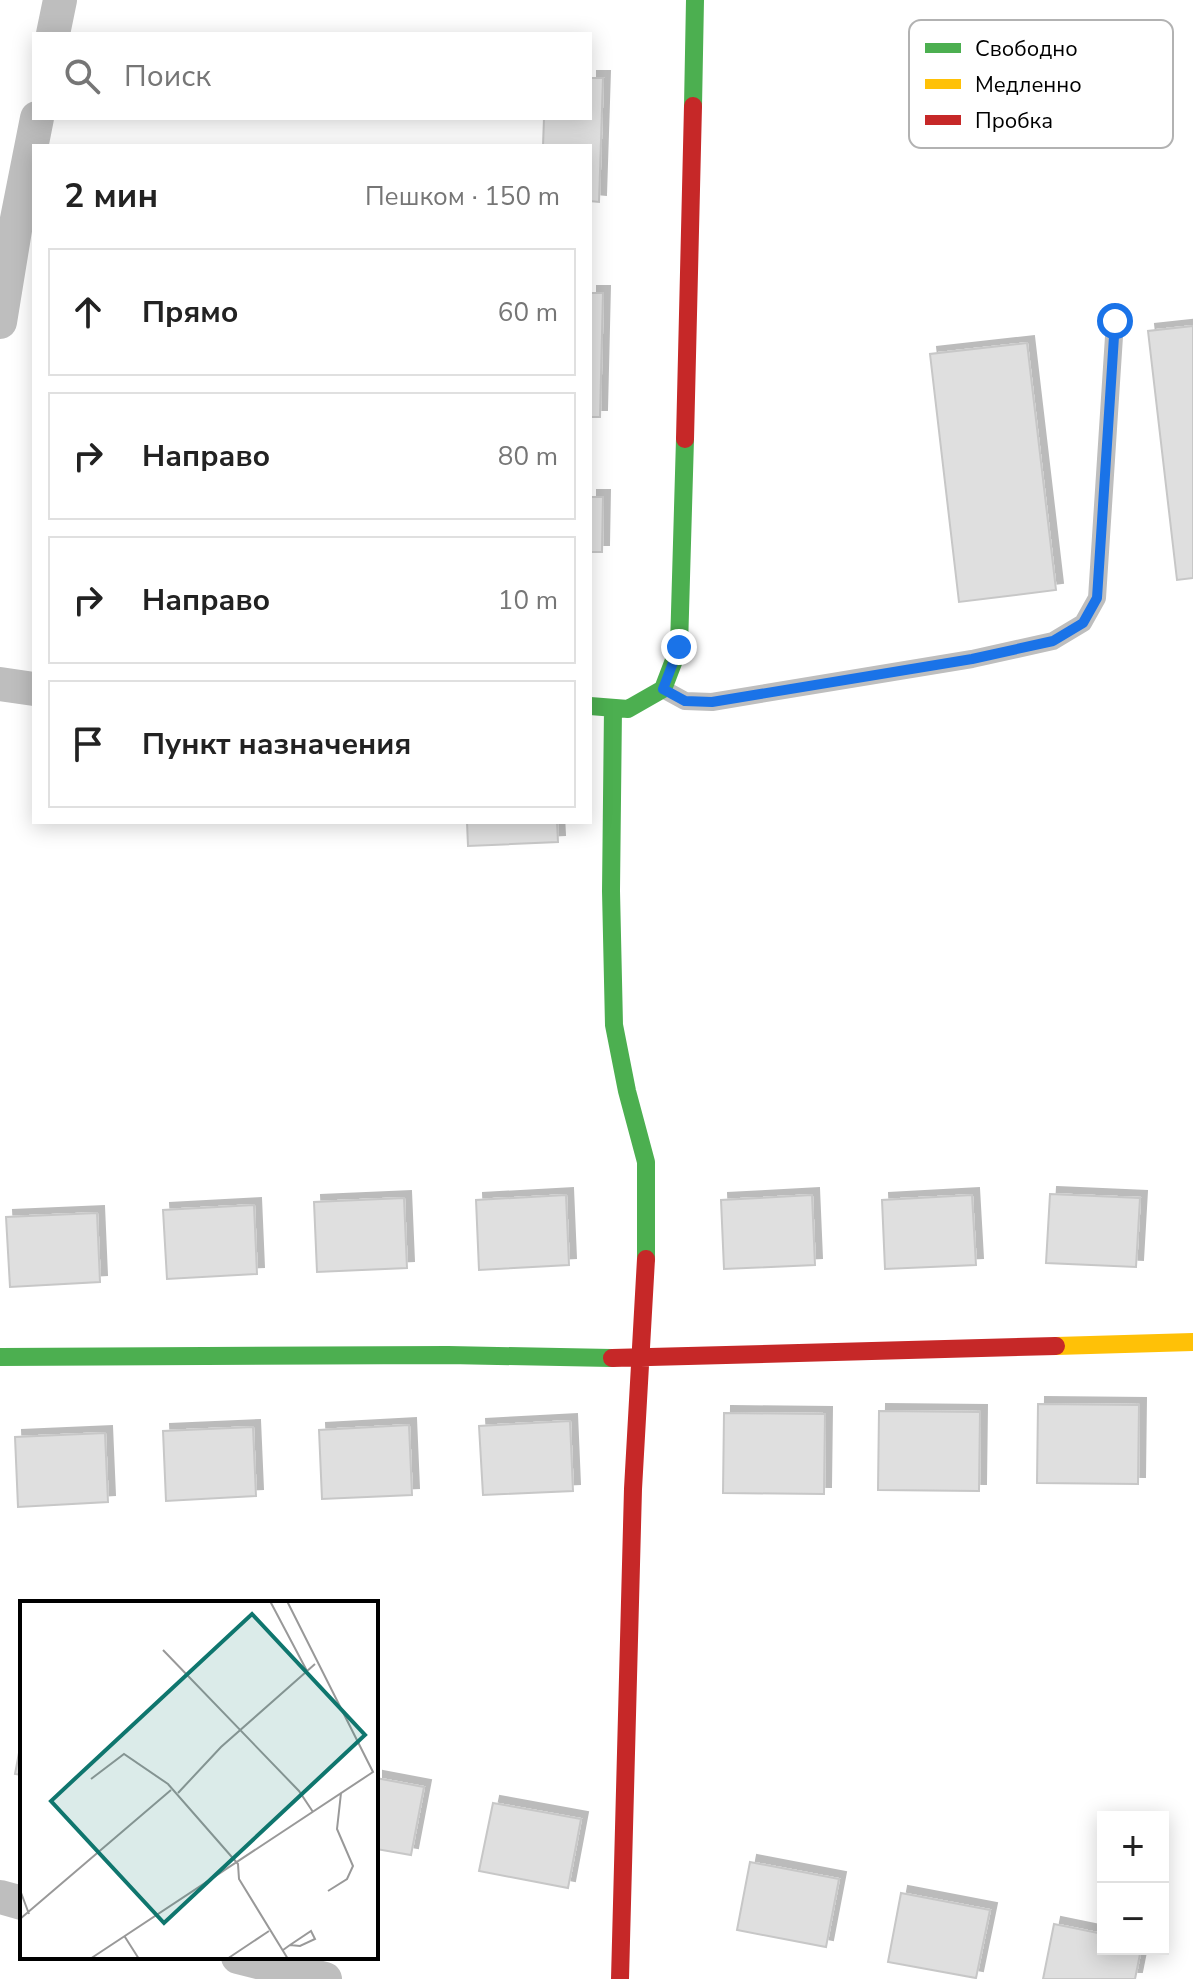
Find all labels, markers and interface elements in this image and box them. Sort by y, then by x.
legend [909,20,1173,148]
search box [32,32,592,120]
text: Свободно [975,34,1078,64]
icon: search [60,54,104,98]
text: Поиск [124,56,211,97]
text: Медленно [975,70,1082,100]
text: Пробка [975,106,1053,136]
text: 2 мин [64,173,158,219]
text: Пешком · 150 m [365,179,560,214]
icon: ahead [66,290,110,334]
text: Прямо [142,292,239,333]
text: 60 m [498,295,558,330]
route start [1097,303,1133,339]
icon: right [66,434,110,478]
text: Направо [142,436,270,477]
text: 80 m [498,439,558,474]
icon: right [66,578,110,622]
text: Направо [142,580,270,621]
text: 10 m [498,583,558,618]
route end [661,629,697,665]
icon: arrive [66,722,110,766]
text: Пункт назначения [142,724,411,765]
inset map [20,1601,378,1959]
map controls [1097,1811,1169,1955]
button: + [1097,1811,1169,1883]
button: − [1097,1883,1169,1955]

